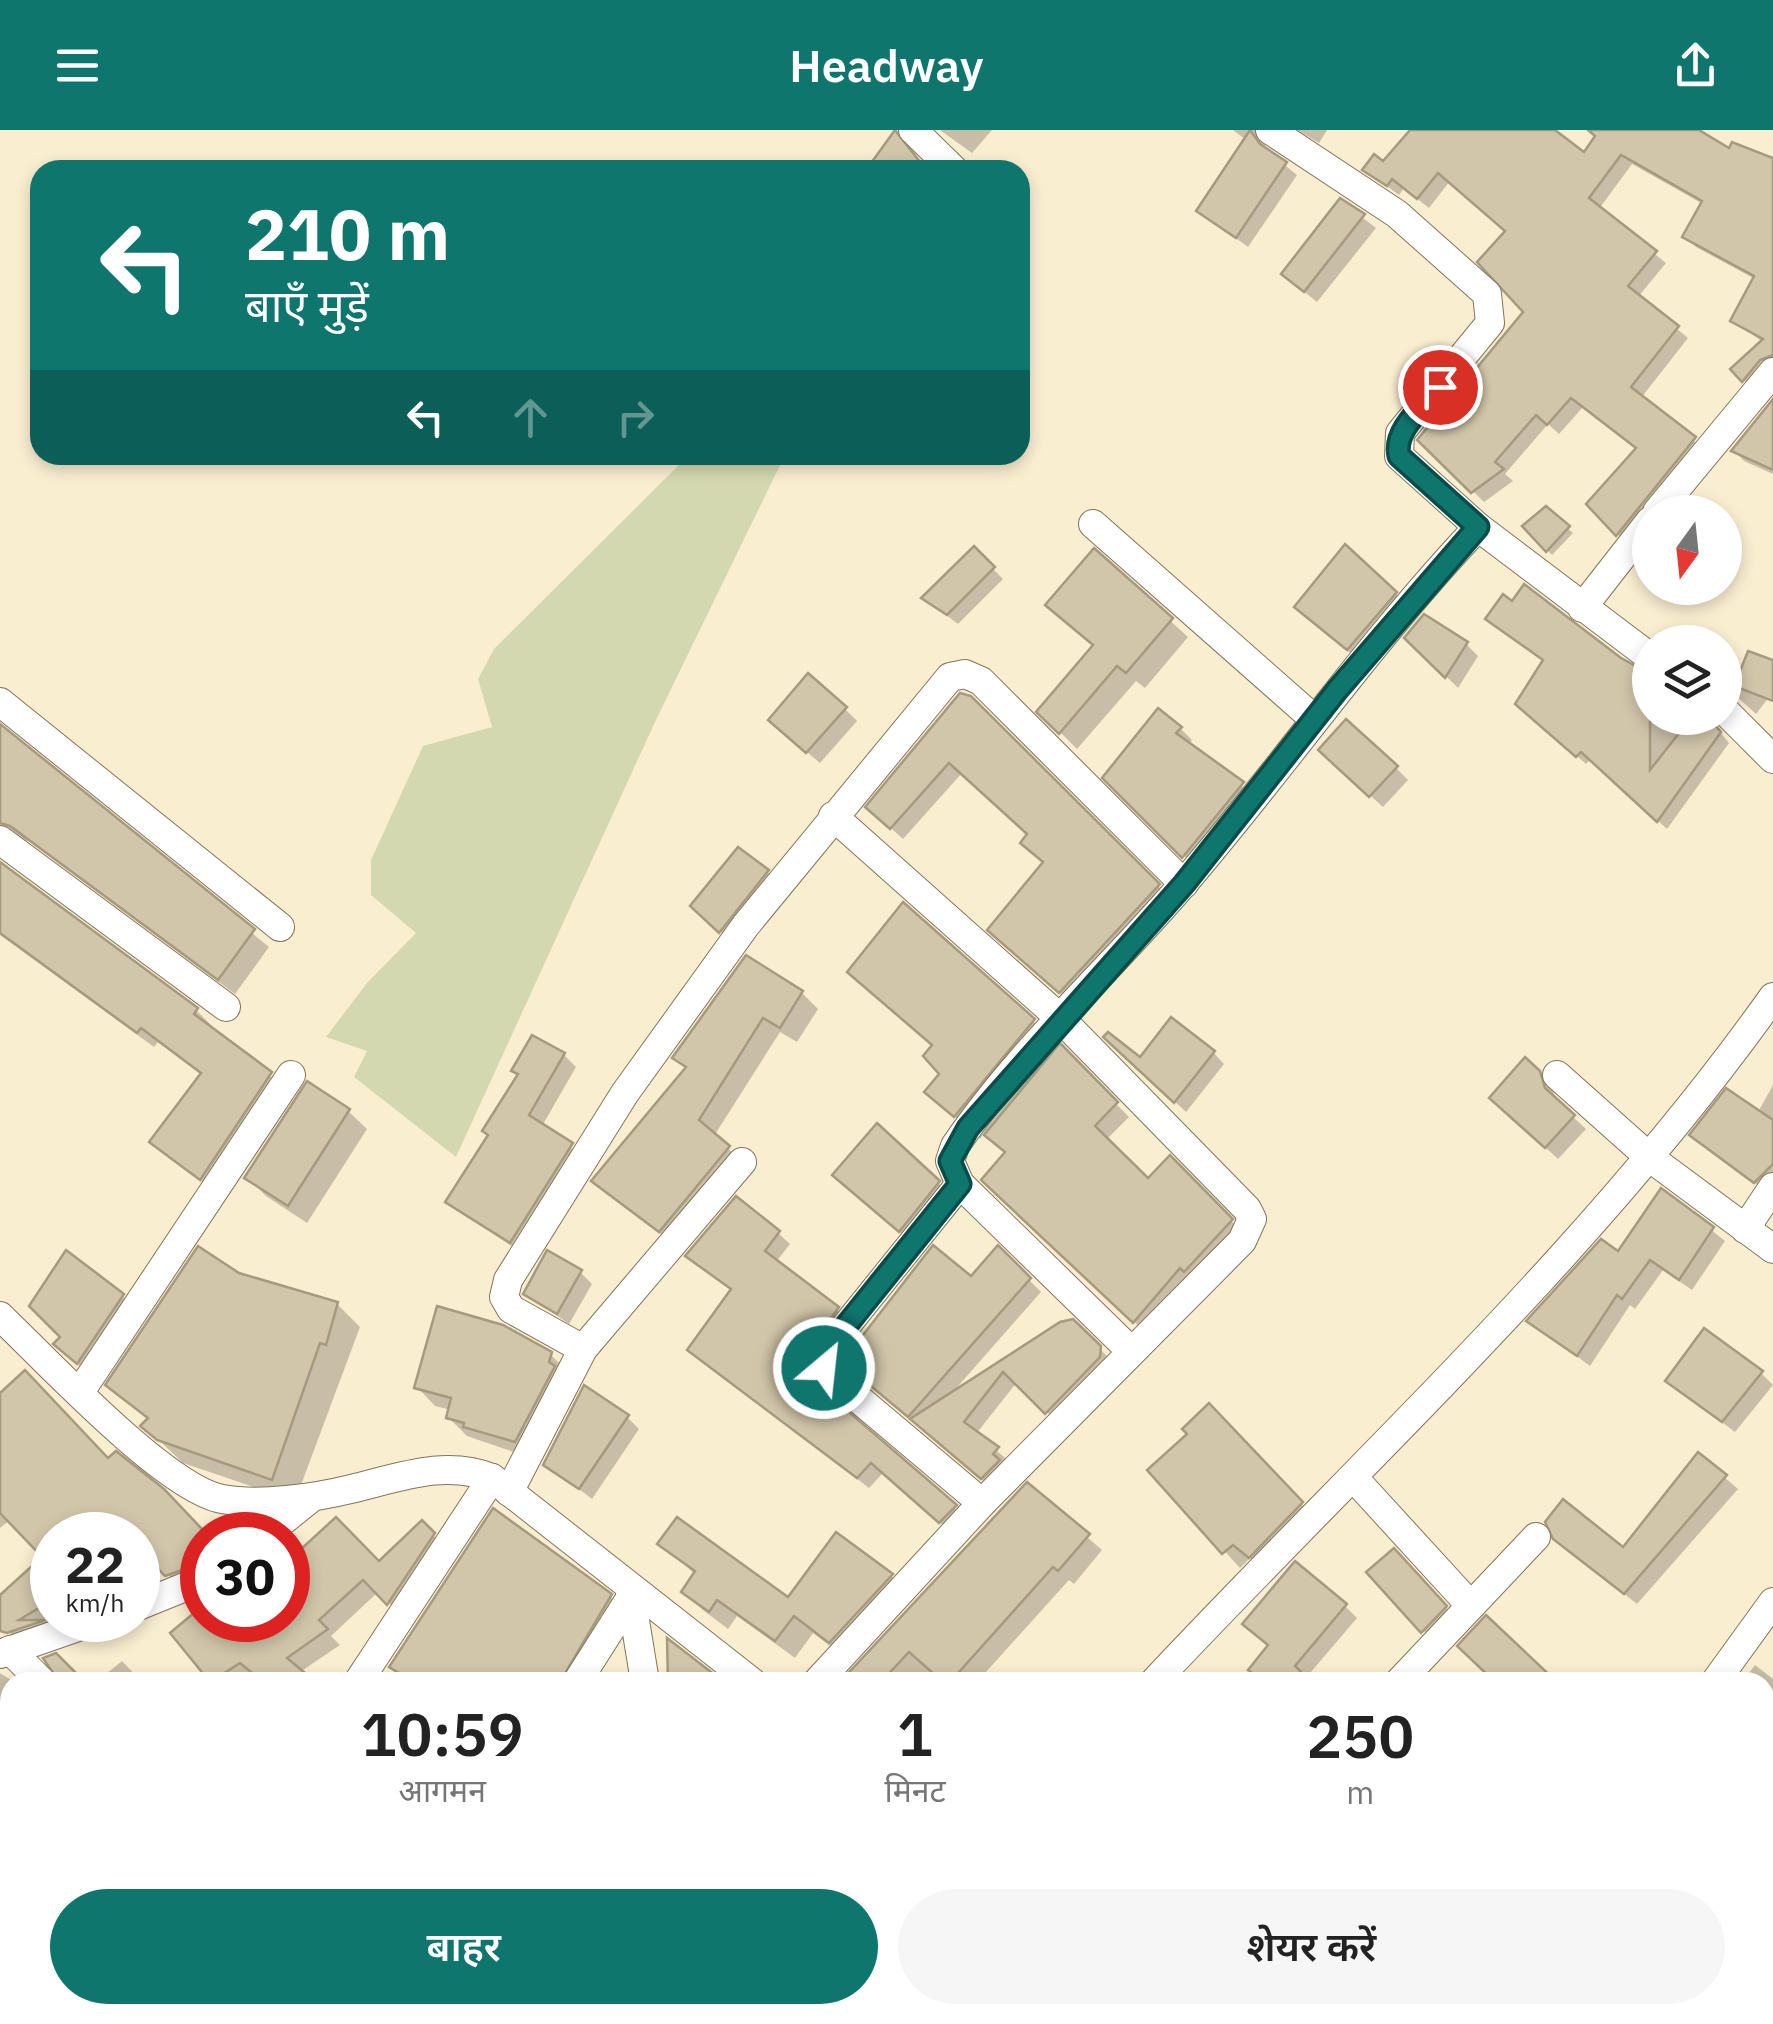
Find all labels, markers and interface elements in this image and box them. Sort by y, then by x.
text: Headway [789,36,984,94]
icon: menu [50,38,105,93]
icon: share [1668,38,1723,93]
text: 210 m [245,188,450,279]
icon: left [80,200,210,330]
text: बाएँ मुड़ें [245,276,369,334]
pin [1398,345,1483,430]
icon: arrive [1413,360,1468,415]
icon: left [398,390,453,445]
icon: ahead [503,390,558,445]
icon: right [608,390,663,445]
north arrow [1632,495,1742,605]
map controls [1632,495,1742,735]
button: layers [1632,625,1742,735]
position arrow [772,1316,876,1420]
speed limit sign: 30 [180,1512,310,1642]
text: 22 [65,1532,125,1597]
text: km/h [66,1586,124,1619]
text: 10:59 [361,1694,524,1773]
text: 1 [897,1694,933,1773]
text: 250 [1306,1696,1414,1775]
text: आगमन [398,1769,486,1811]
text: मिनट [884,1769,946,1811]
text: m [1346,1771,1374,1813]
button: बाहर [50,1889,878,2004]
button: शेयर करें [898,1889,1725,2004]

